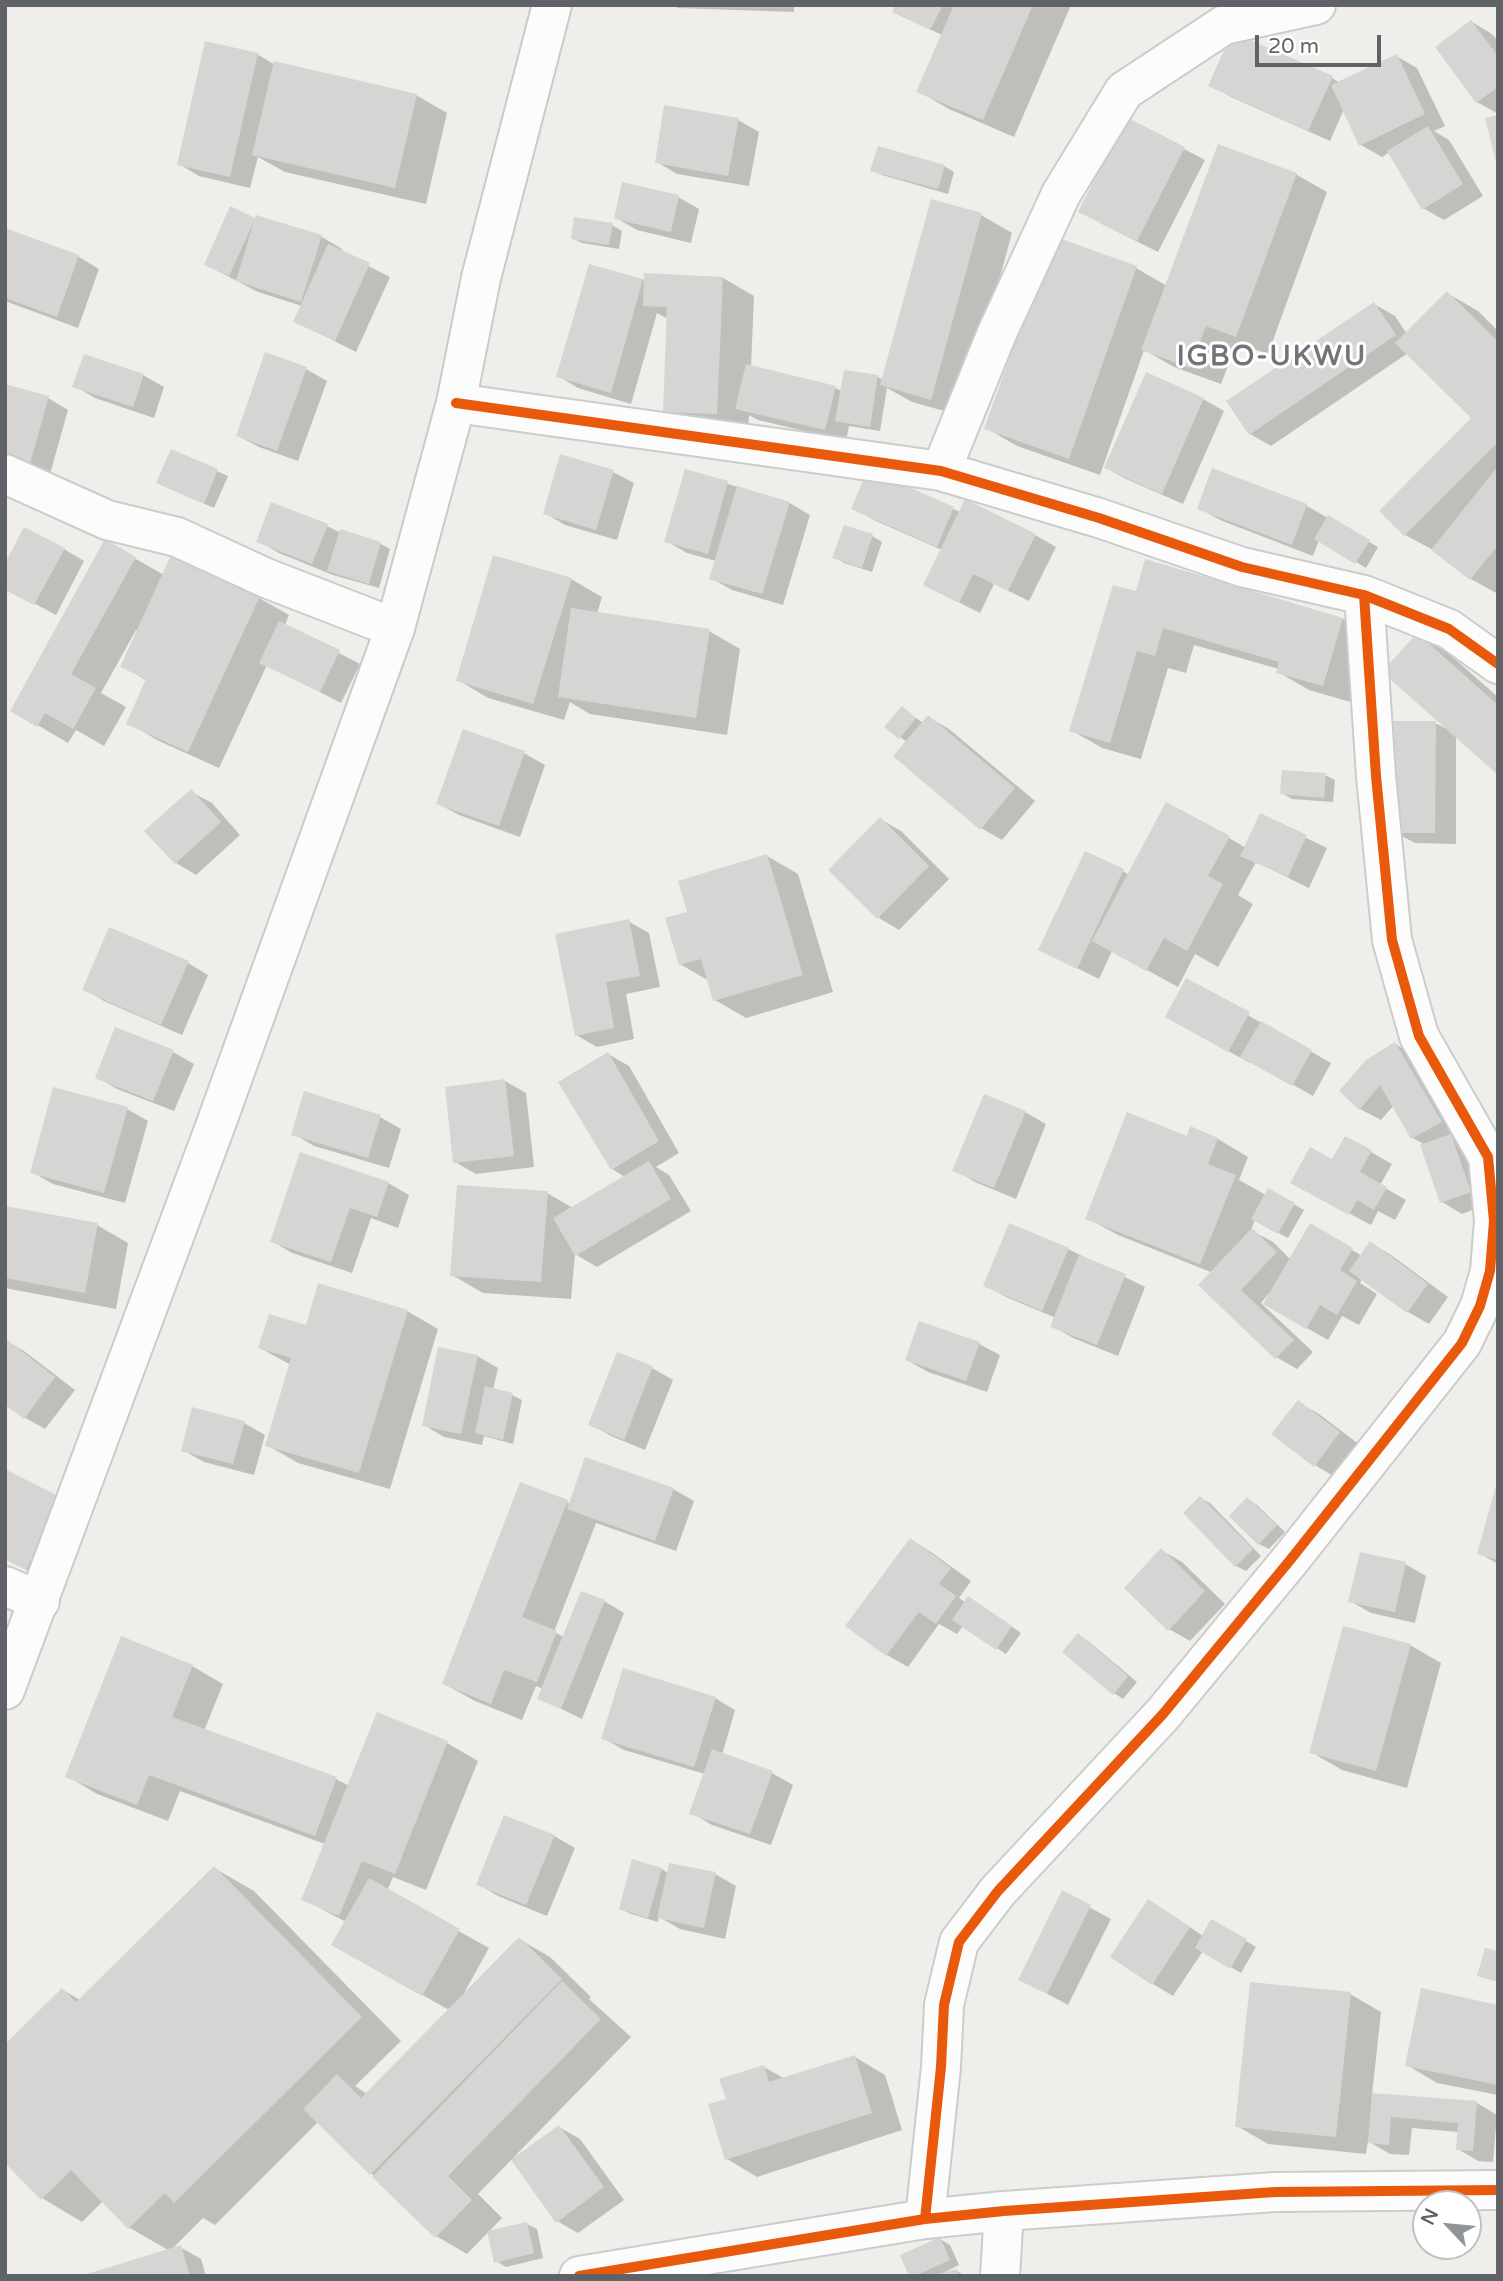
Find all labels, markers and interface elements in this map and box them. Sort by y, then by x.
scale bar [1258,21,1384,65]
text: 20 m [1268,34,1319,59]
district label: IGBO-UKWU [1178,341,1366,375]
north arrow [1412,2190,1482,2260]
text: N [1417,2205,1443,2228]

